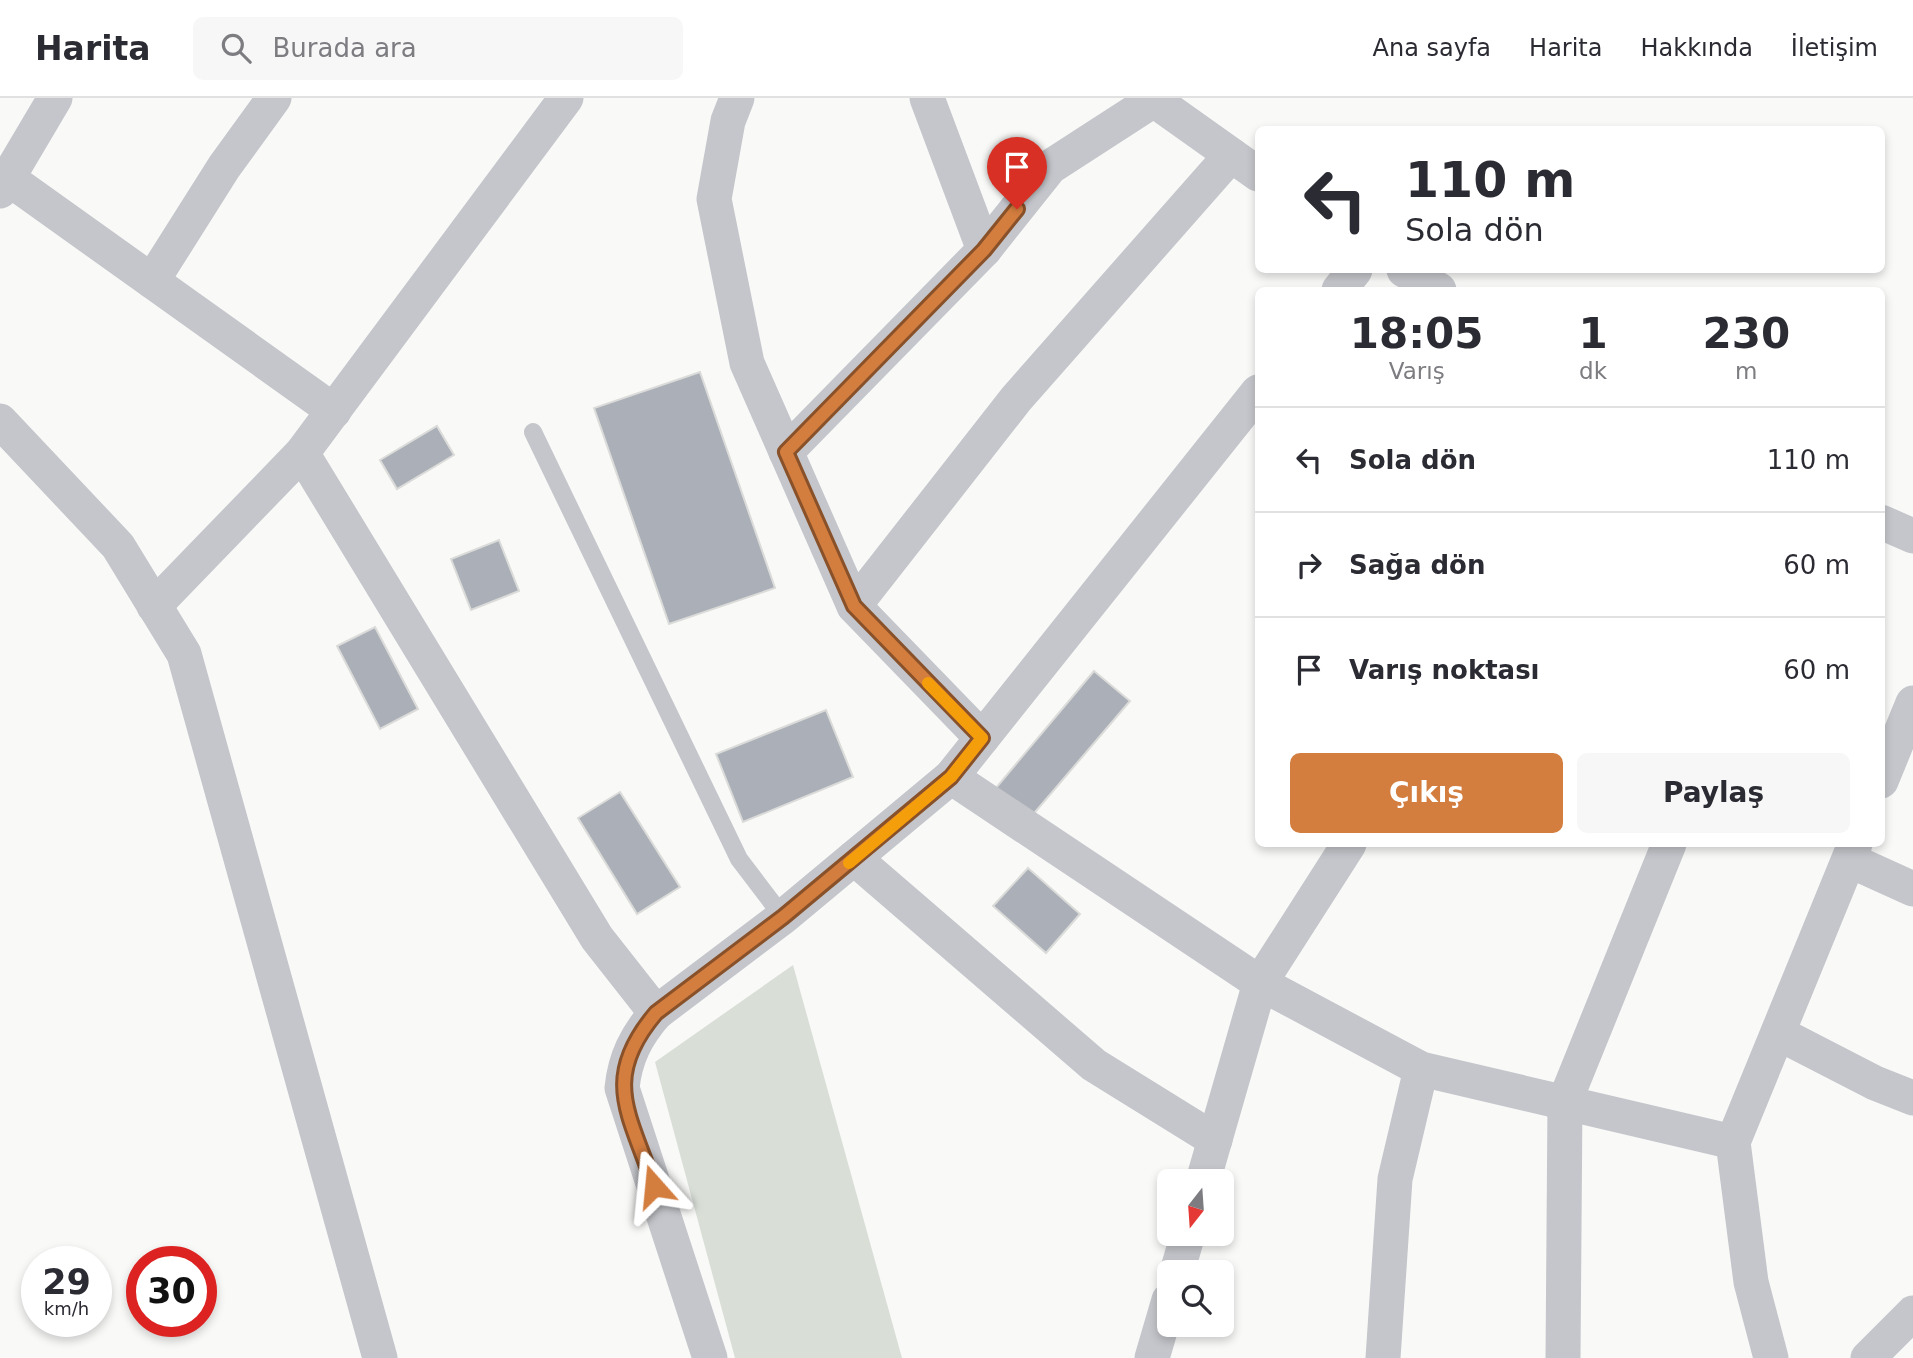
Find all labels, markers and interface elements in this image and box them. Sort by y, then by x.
search box [193,17,683,80]
text: Harita [35,29,151,68]
icon: search [217,29,255,67]
text: Burada ara [273,33,417,63]
text: Ana sayfa [1373,34,1491,62]
text: Harita [1529,34,1602,62]
text: Hakkında [1640,34,1753,62]
text: İletişim [1791,34,1878,62]
pin [987,137,1047,209]
icon: arrive [998,148,1036,186]
text: 110 m [1405,152,1575,209]
icon: left [1290,154,1381,245]
text: Sola dön [1405,211,1544,249]
text: 18:05 [1350,309,1484,358]
text: 1 [1578,309,1608,358]
text: 230 [1702,309,1790,358]
text: Varış [1389,358,1445,384]
text: dk [1579,358,1607,384]
text: m [1735,358,1758,384]
icon: left [1290,441,1328,479]
text: Sola dön [1349,445,1476,475]
text: 110 m [1767,445,1850,475]
icon: right [1290,546,1328,584]
text: Sağa dön [1349,550,1485,580]
text: 60 m [1783,550,1850,580]
icon: arrive [1290,651,1328,689]
text: Varış noktası [1349,655,1540,685]
text: 60 m [1783,655,1850,685]
button: Çıkış [1290,753,1563,833]
button: Paylaş [1577,753,1850,833]
position arrow [617,1149,691,1223]
north arrow [1157,1169,1234,1246]
map controls [1157,1169,1234,1337]
speed limit sign: 30 [126,1246,217,1337]
button: search [1157,1260,1234,1337]
text: 29 [42,1262,91,1302]
text: km/h [44,1298,89,1319]

